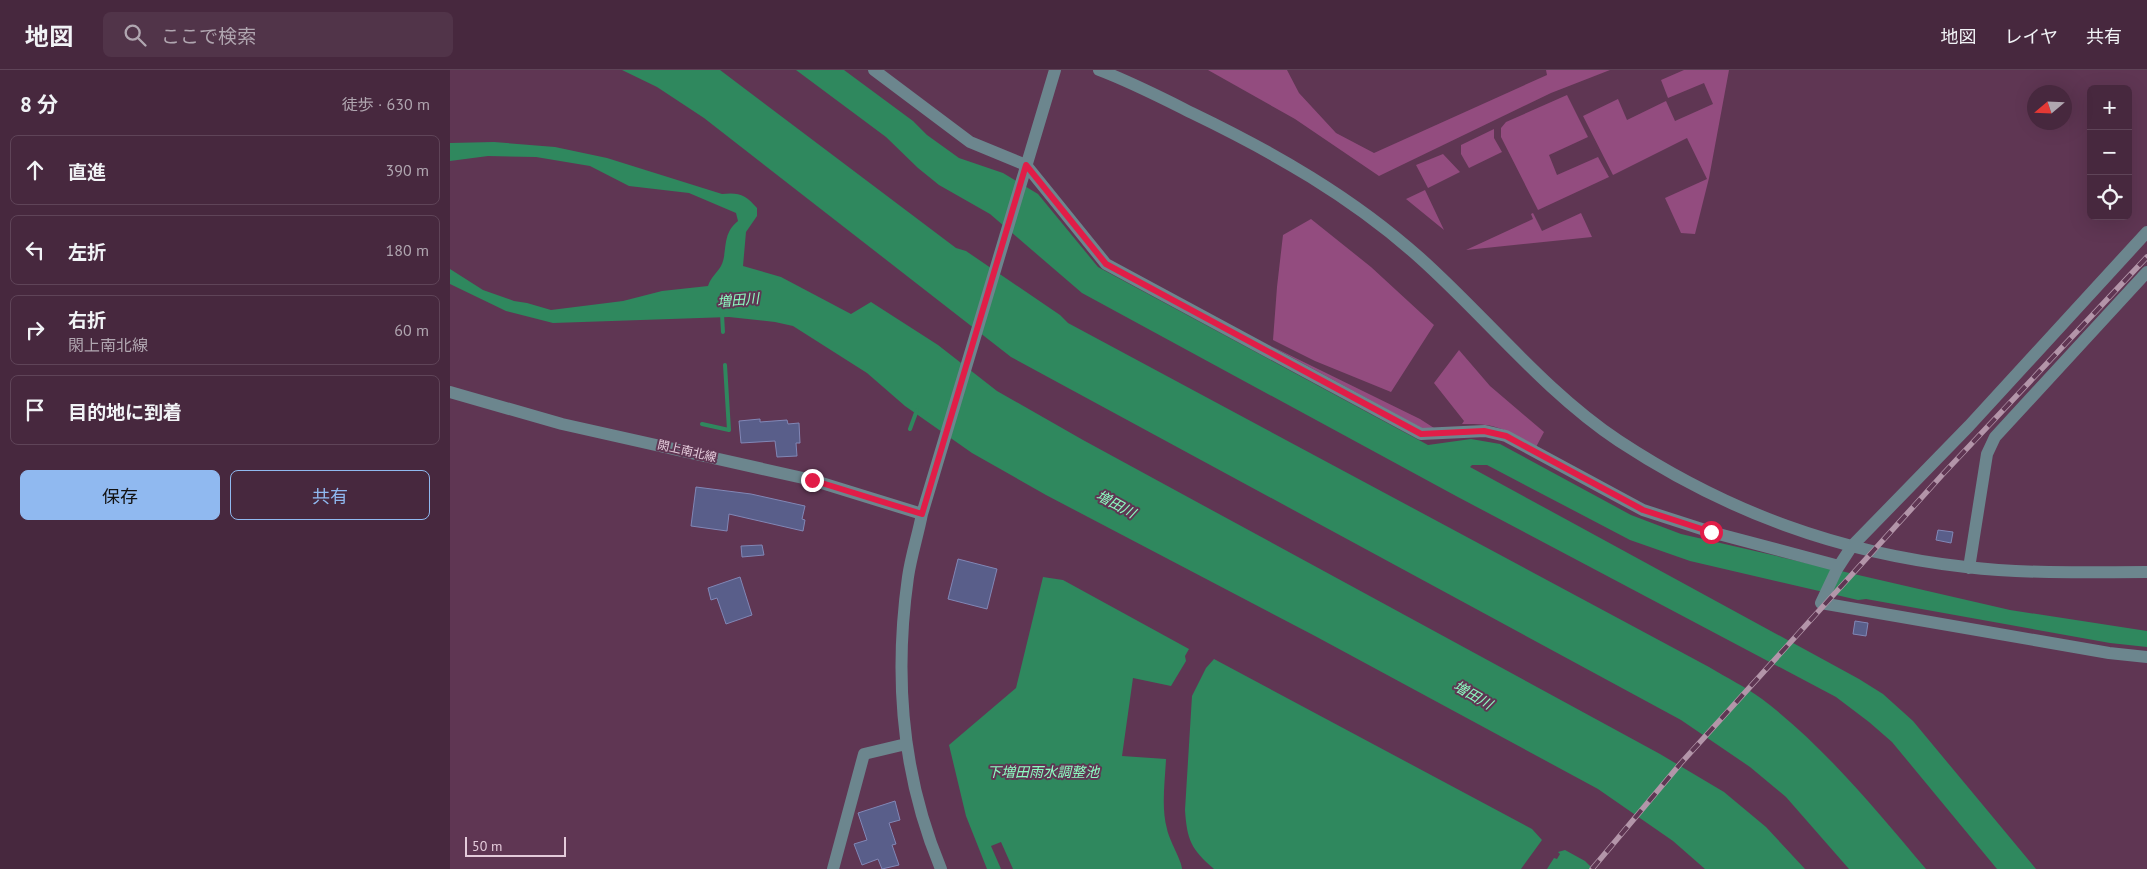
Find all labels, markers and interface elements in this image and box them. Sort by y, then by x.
search box [103,12,453,57]
text: 地図 [25,21,73,52]
icon: search [121,21,149,49]
text: ここで検索 [161,24,256,48]
text: 地図 [1941,25,1977,48]
text: レイヤ [2005,25,2058,48]
text: 共有 [2086,25,2122,48]
north arrow [2027,85,2072,130]
map controls [2087,85,2132,220]
button: + [2087,85,2132,130]
text: 8 分 [20,91,58,118]
text: 徒歩 · 630 m [342,94,430,114]
button: − [2087,130,2132,175]
icon: ahead [21,156,49,184]
text: 直進 [68,160,106,184]
text: 390 m [386,160,429,180]
button: locate [2087,175,2132,220]
icon: left [21,236,49,264]
text: 左折 [68,240,106,264]
text: 180 m [386,240,429,260]
water label: 増田川 [716,289,762,311]
text: 右折 [68,308,106,332]
icon: right [21,316,49,344]
text: 60 m [394,320,429,340]
text: 閖上南北線 [68,335,148,355]
icon: arrive [21,396,49,424]
text: 目的地に到着 [68,400,182,424]
street label: 閖上南北線 [656,436,718,465]
route end [801,469,824,492]
button: 保存 [20,470,220,520]
button: 共有 [230,470,430,520]
water label: 増田川 [1093,486,1141,523]
route start [1700,521,1723,544]
water label: 増田川 [1450,677,1497,714]
water label: 下増田雨水調整池 [987,763,1101,781]
scale bar [465,834,566,857]
text: 50 m [472,837,502,855]

